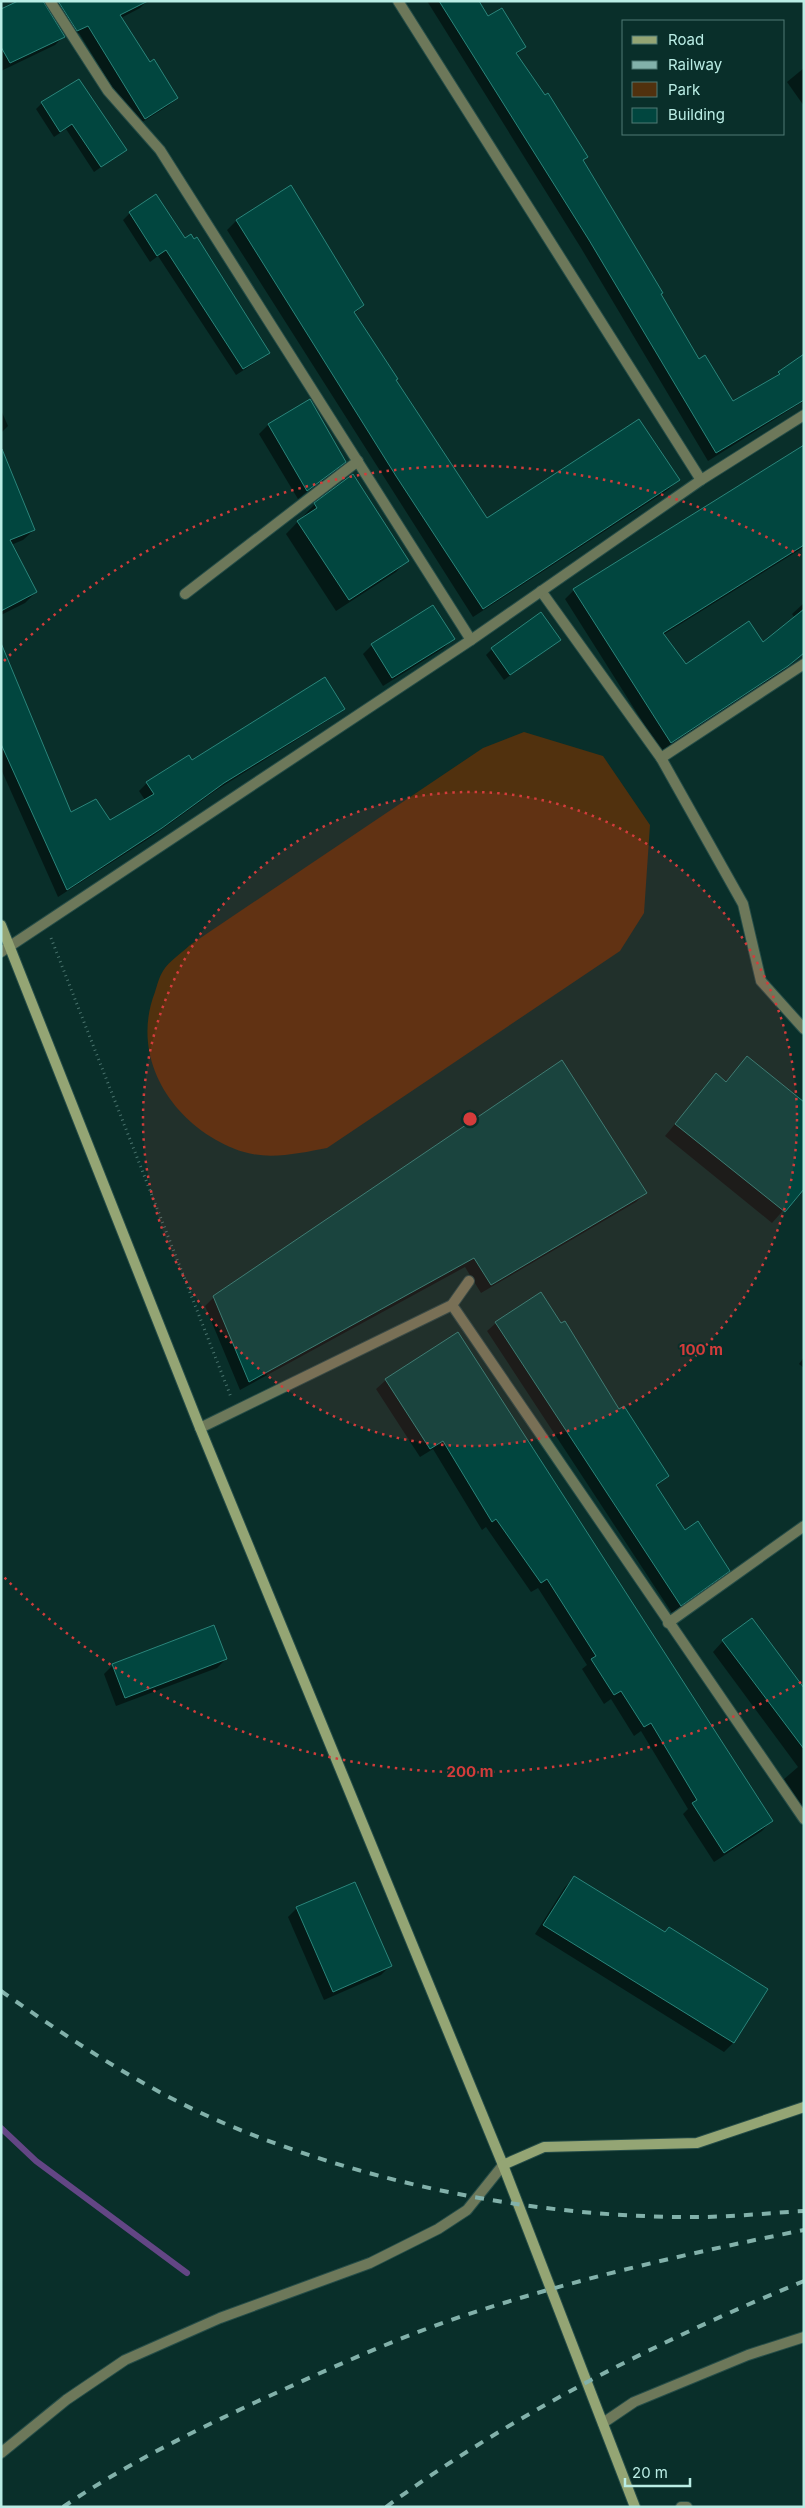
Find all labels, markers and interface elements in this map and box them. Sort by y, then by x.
legend [622,20,785,135]
text: Road [668,30,704,49]
text: Railway [668,55,723,74]
text: Park [668,80,701,99]
text: Building [668,105,725,124]
centre of rings [461,1110,479,1128]
text: 100 m [679,1340,723,1359]
text: 200 m [447,1762,493,1781]
scale bar [625,2456,690,2488]
text: 20 m [632,2463,668,2482]

